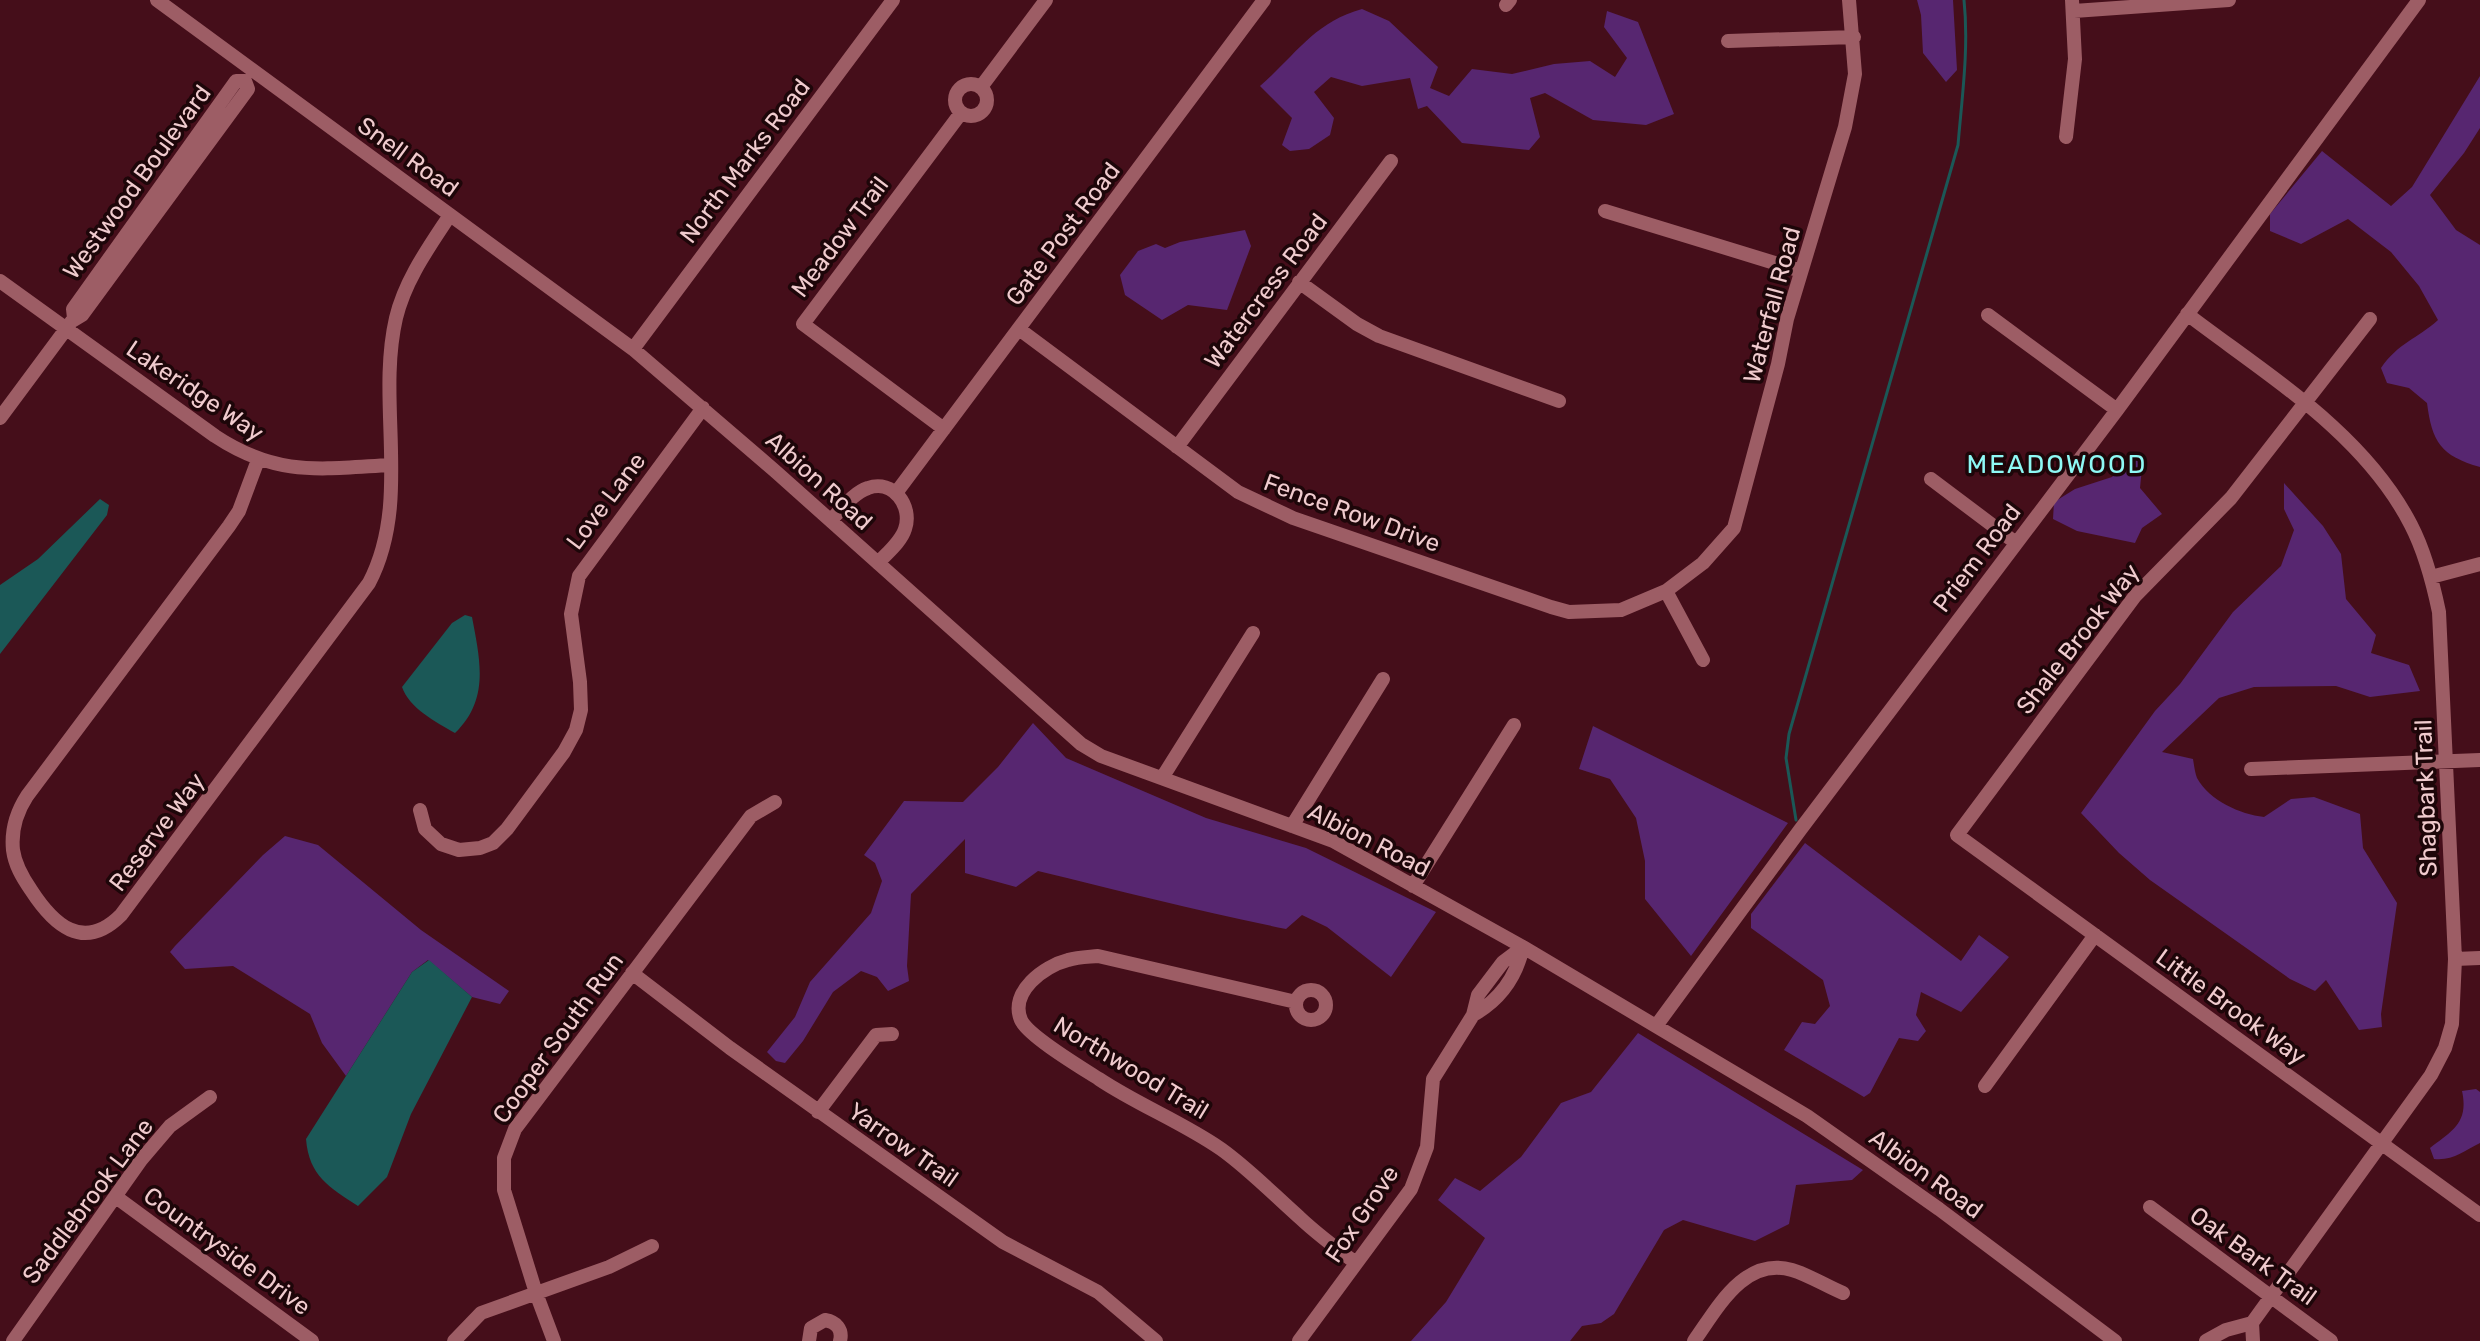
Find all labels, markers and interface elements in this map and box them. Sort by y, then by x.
street label: North Marks Road [674,73,816,249]
street label: Westwood Boulevard [57,80,217,284]
street label: Snell Road [352,111,464,203]
street label: Gate Post Road [1000,157,1126,311]
street label: Meadow Trail [786,171,894,303]
street label: Watercress Road [1199,208,1333,374]
street label: Waterfall Road [1738,224,1806,386]
street label: Lakeridge Way [121,335,269,447]
street label: Albion Road [760,426,878,536]
street label: Love Lane [561,447,651,555]
district label: MEADOWOOD [1967,449,2147,480]
street label: Fence Row Drive [1260,468,1444,558]
street label: Priem Road [1927,499,2027,617]
street label: Shale Brook Way [2011,558,2145,720]
street label: Shagbark Trail [2409,719,2443,877]
street label: Reserve Way [104,767,210,897]
street label: Albion Road [1303,797,1435,883]
street label: Little Brook Way [2151,943,2311,1071]
street label: Cooper South Run [487,947,629,1129]
street label: Northwood Trail [1049,1011,1213,1125]
street label: Yarrow Trail [843,1097,963,1193]
street label: Saddlebrook Lane [17,1113,159,1289]
street label: Albion Road [1864,1124,1988,1224]
street label: Fox Grove [1319,1160,1405,1268]
street label: Countryside Drive [138,1181,316,1321]
street label: Oak Bark Trail [2184,1201,2322,1311]

